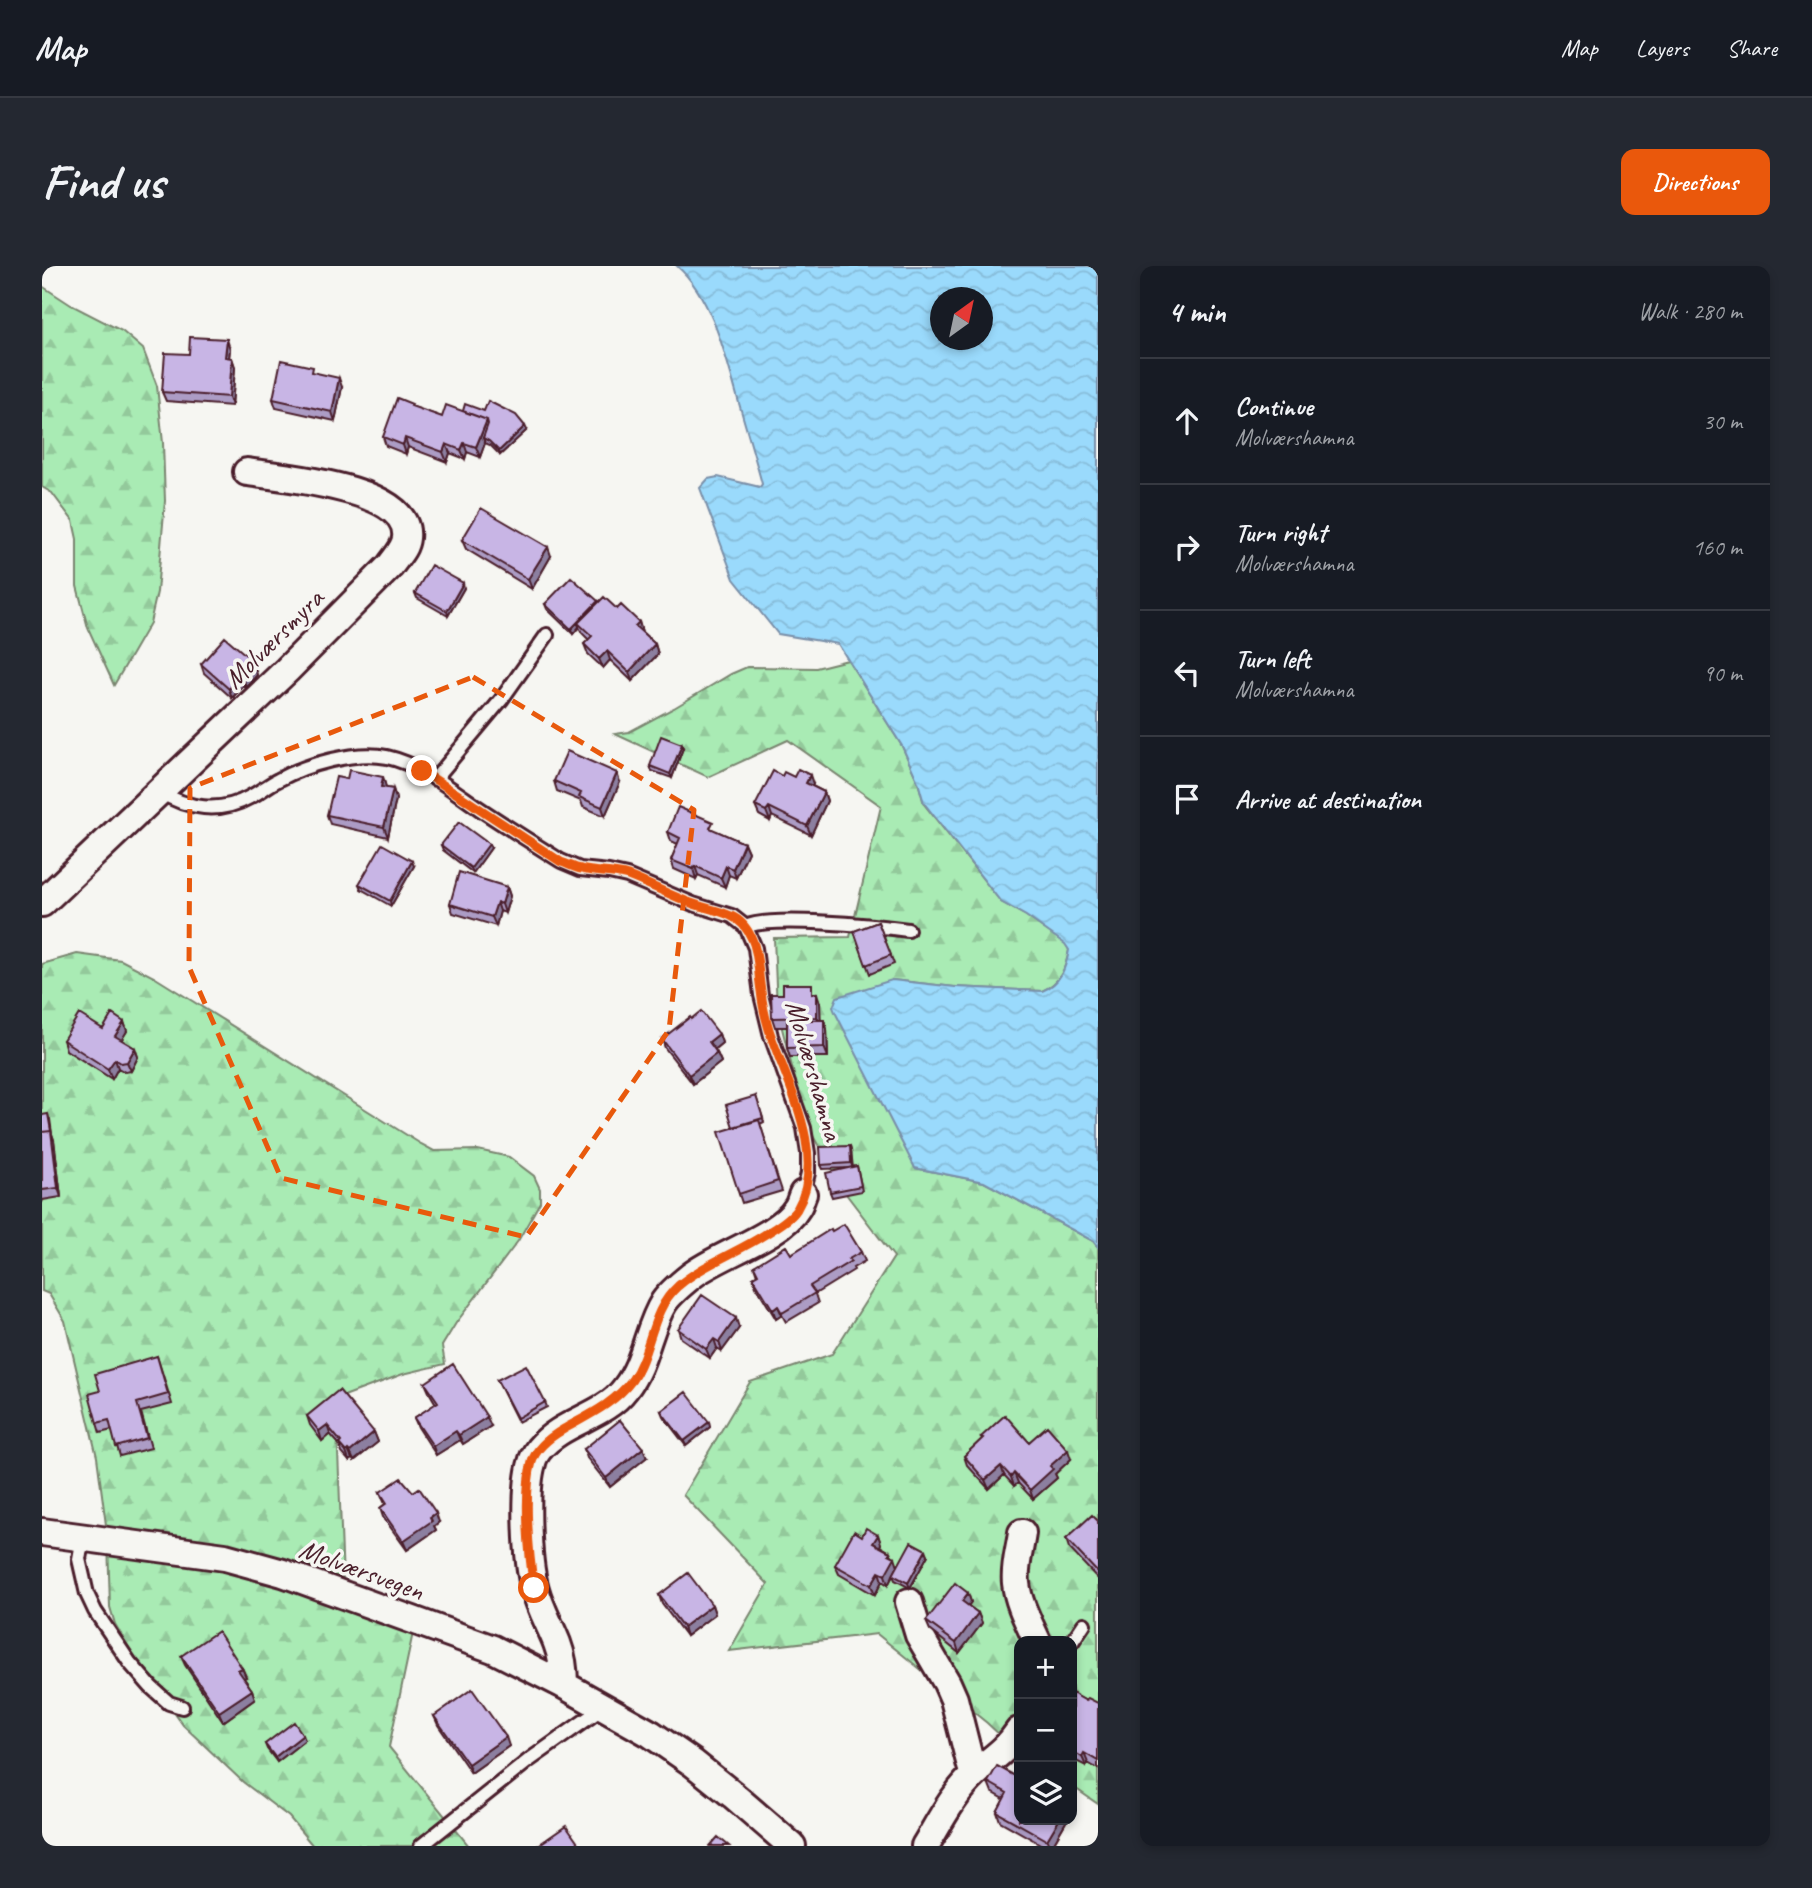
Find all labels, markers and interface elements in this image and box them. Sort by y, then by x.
text: Map [35,27,86,69]
text: Map [1561,33,1598,63]
text: Layers [1636,33,1689,63]
text: Share [1727,33,1777,63]
button: Directions [1621,149,1770,215]
text: Find us [42,151,164,213]
north arrow [930,287,993,350]
text: 4 min [1168,293,1225,331]
text: Walk · 280 m [1638,297,1742,326]
text: Continue [1235,390,1313,423]
icon: ahead [1168,402,1206,440]
text: 30 m [1703,407,1742,436]
text: Molværshamna [1235,423,1353,452]
text: Turn right [1235,516,1326,549]
icon: right [1168,528,1206,566]
text: 160 m [1693,533,1742,562]
text: Molværshamna [1235,549,1353,578]
street label: Molværsmyra [216,580,332,696]
text: Turn left [1235,642,1310,675]
icon: left [1168,654,1206,692]
text: 90 m [1703,659,1742,688]
text: Molværshamna [1235,675,1353,704]
route end [406,755,437,786]
icon: arrive [1168,780,1206,818]
text: Arrive at destination [1235,783,1421,816]
street label: Molværshamna [778,996,852,1146]
street label: Molværsvegen [295,1531,429,1608]
route start [518,1572,549,1603]
map controls [1014,1636,1077,1825]
button: + [1014,1636,1077,1699]
button: − [1014,1699,1077,1762]
button: layers [1014,1762,1077,1825]

